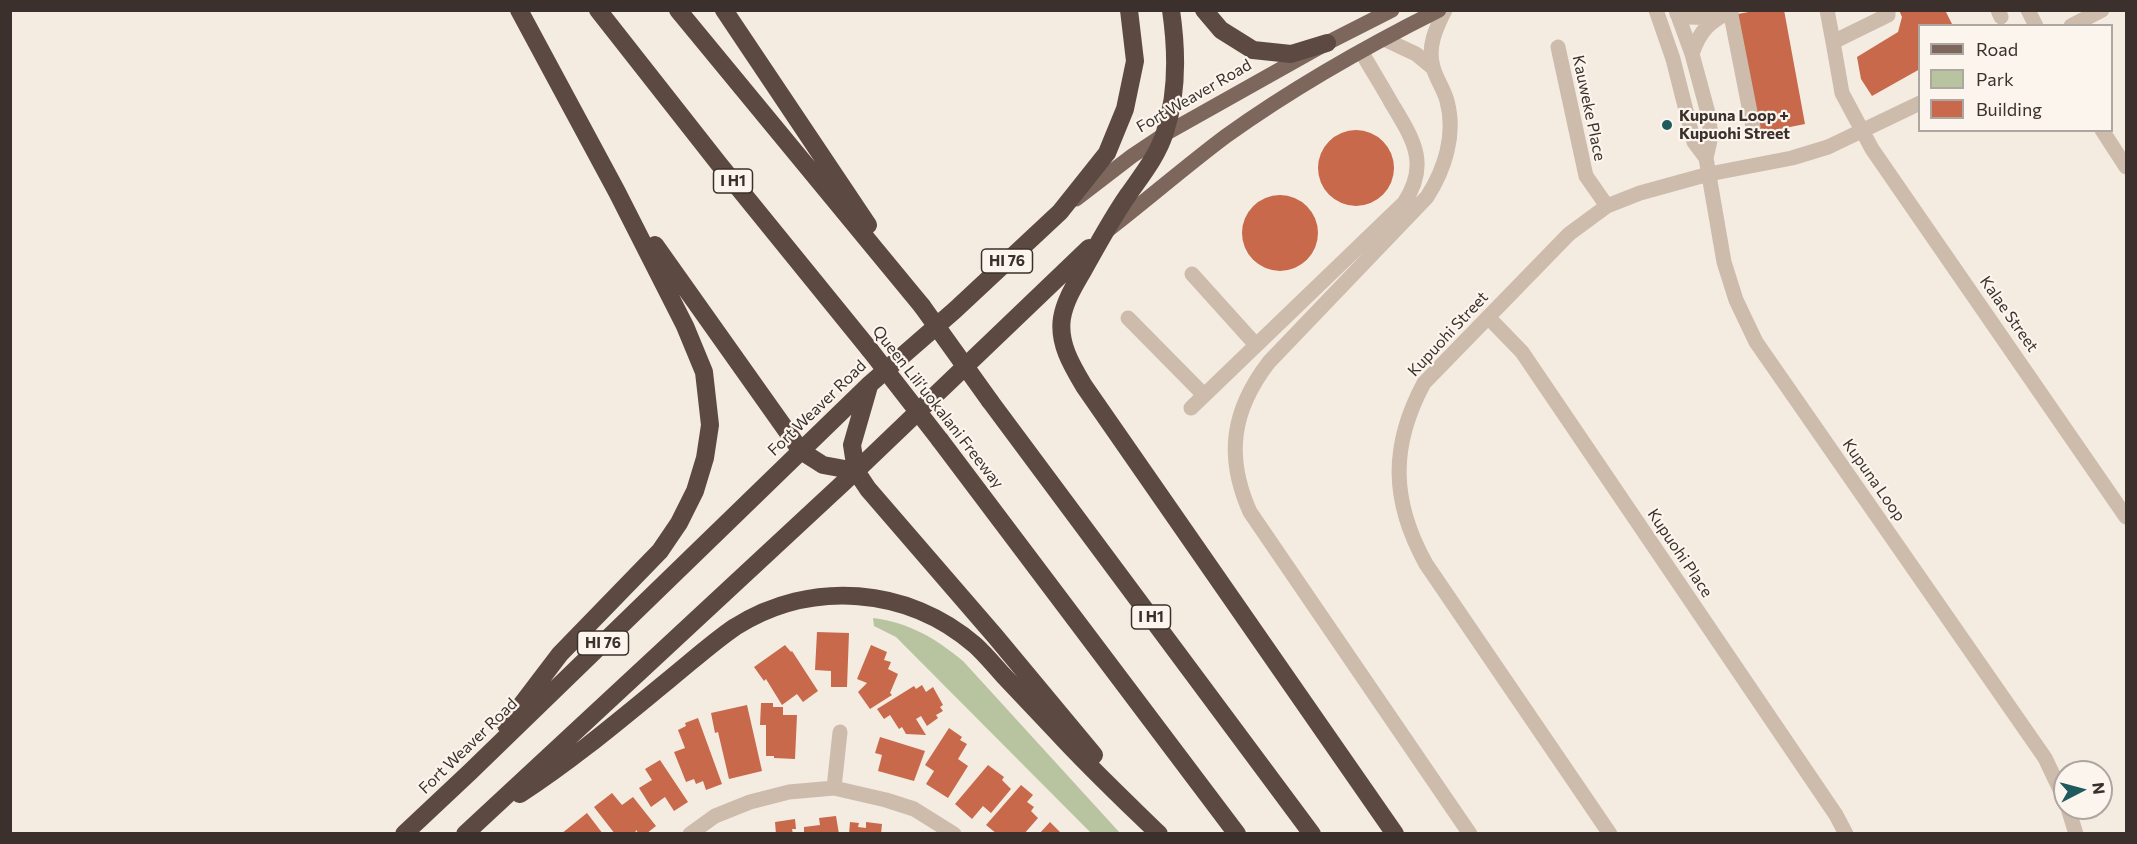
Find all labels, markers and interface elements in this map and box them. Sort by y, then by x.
legend [1918,24,2113,132]
text: Road [1976,38,2018,60]
street label: Kauweke Place [1568,53,1610,163]
street label: Fort Weaver Road [1133,55,1255,137]
text: Park [1976,68,2014,90]
text: Building [1976,98,2042,120]
place label: Kupuna Loop + Kupuohi Street [1679,106,1790,144]
marker: Kupuna Loop + Kupuohi Street [1660,118,1674,132]
road number: I H1 [714,169,752,193]
road number: HI 76 [982,249,1032,273]
street label: Kalae Street [1976,272,2042,356]
street label: Kupuohi Street [1404,288,1492,380]
street label: Queen Liliʻuokalani Freeway [868,322,1008,492]
street label: Fort Weaver Road [764,356,870,460]
street label: Kupuna Loop [1839,435,1909,525]
street label: Kupuohi Place [1643,505,1717,601]
road number: I H1 [1132,605,1170,629]
road number: HI 76 [578,631,628,655]
street label: Fort Weaver Road [415,694,521,798]
north arrow [2053,760,2113,820]
text: N [2089,781,2109,795]

